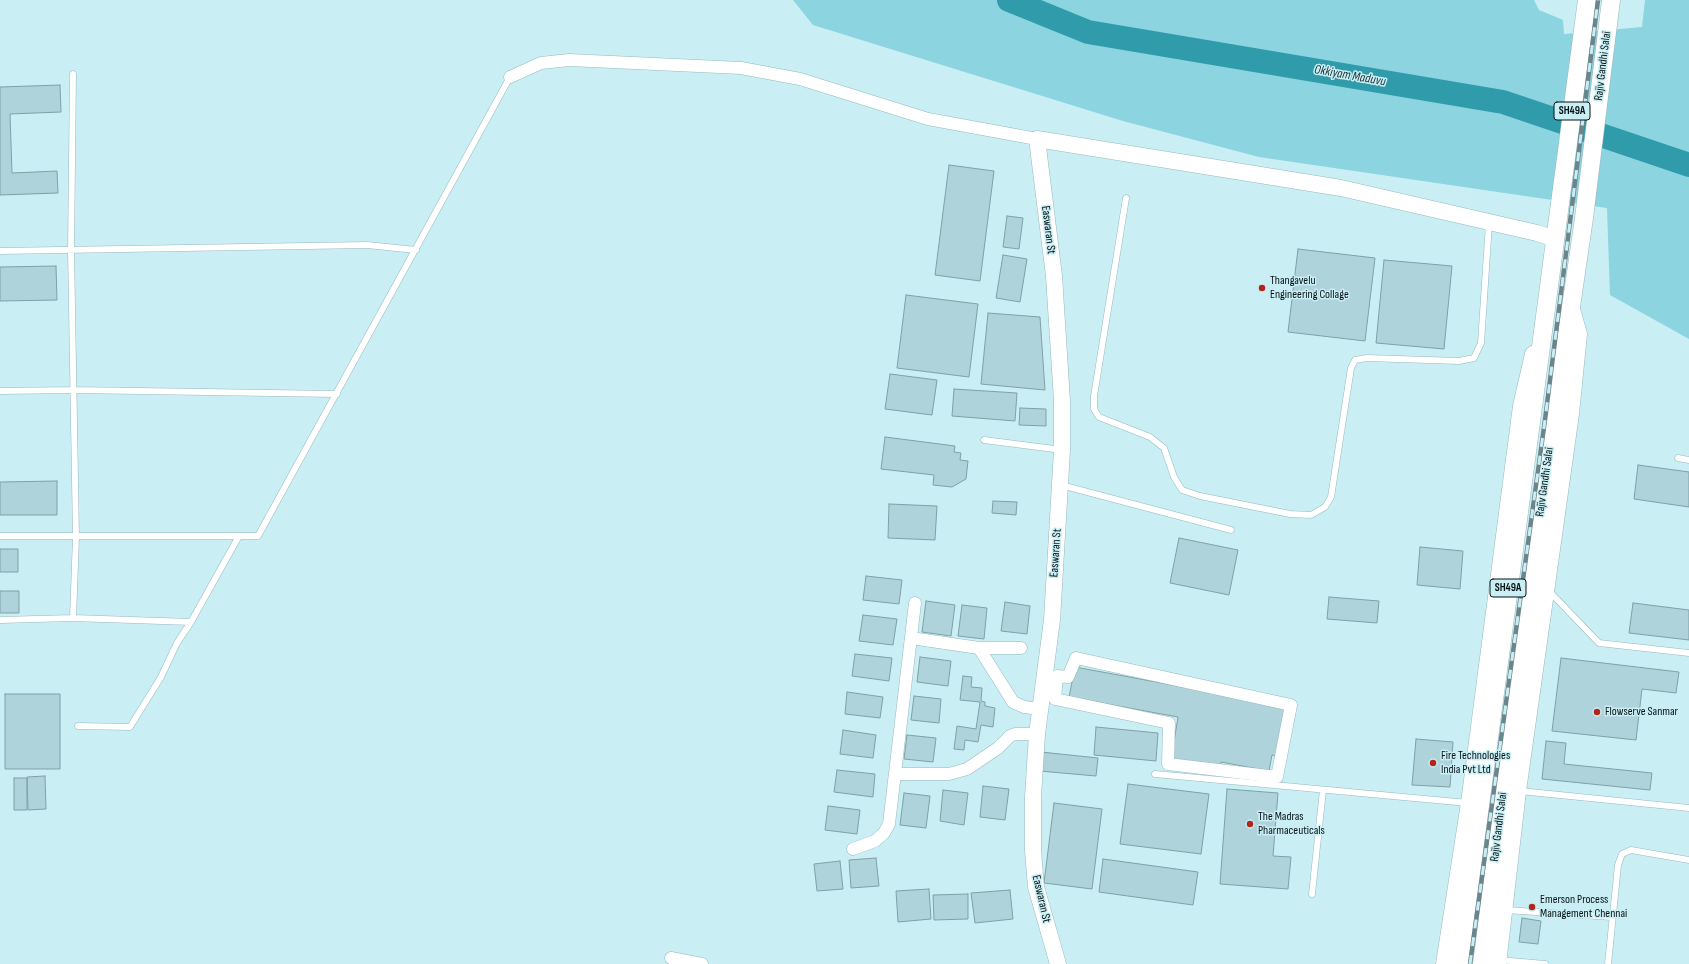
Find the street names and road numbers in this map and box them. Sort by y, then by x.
street label: Rajiv Gandhi Salai [1592,31,1614,101]
road number: SH49A [1554,102,1590,120]
street label: Easwaran St [1038,205,1058,255]
street label: Rajiv Gandhi Salai [1533,446,1557,518]
street label: Easwaran St [1047,528,1065,578]
road number: SH49A [1490,579,1526,597]
street label: Rajiv Gandhi Salai [1488,792,1510,862]
street label: Easwaran St [1029,874,1053,924]

